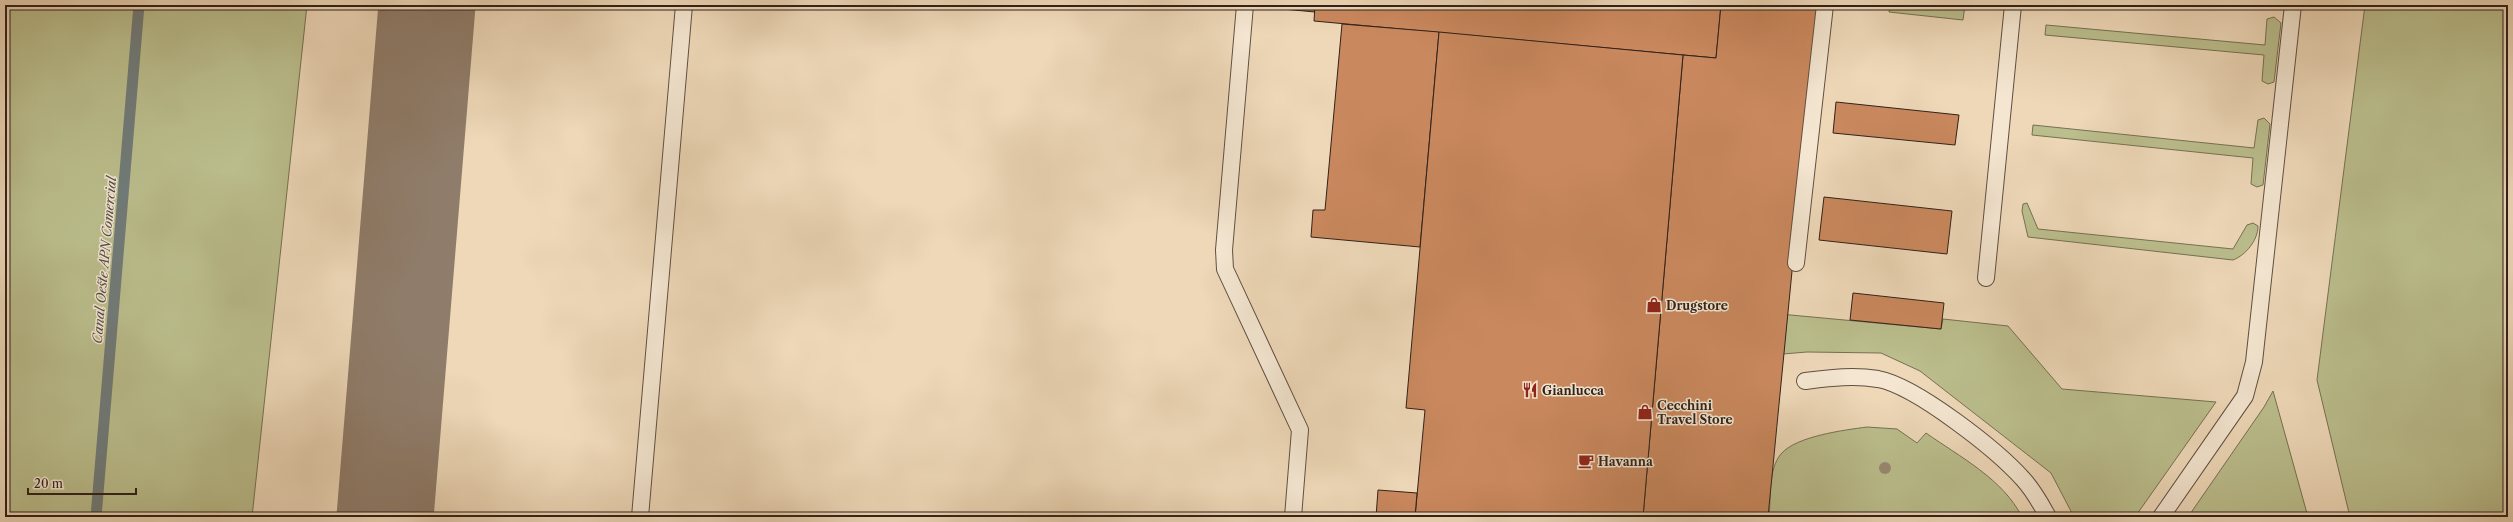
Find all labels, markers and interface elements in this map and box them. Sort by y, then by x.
water label: Canal Oeste APN Comercial [89,174,119,344]
shop icon: Drugstore [1645,296,1663,314]
place label: Drugstore [1666,298,1728,313]
restaurant icon: Gianlucca [1521,381,1539,399]
place label: Gianlucca [1542,383,1605,398]
place label: Cecchini Travel Store [1657,398,1733,427]
shop icon: Cecchini Travel Store [1636,403,1654,421]
cafe icon: Havanna [1577,452,1595,470]
place label: Havanna [1598,454,1654,469]
scale bar [28,470,136,496]
text: 20 m [34,476,63,491]

